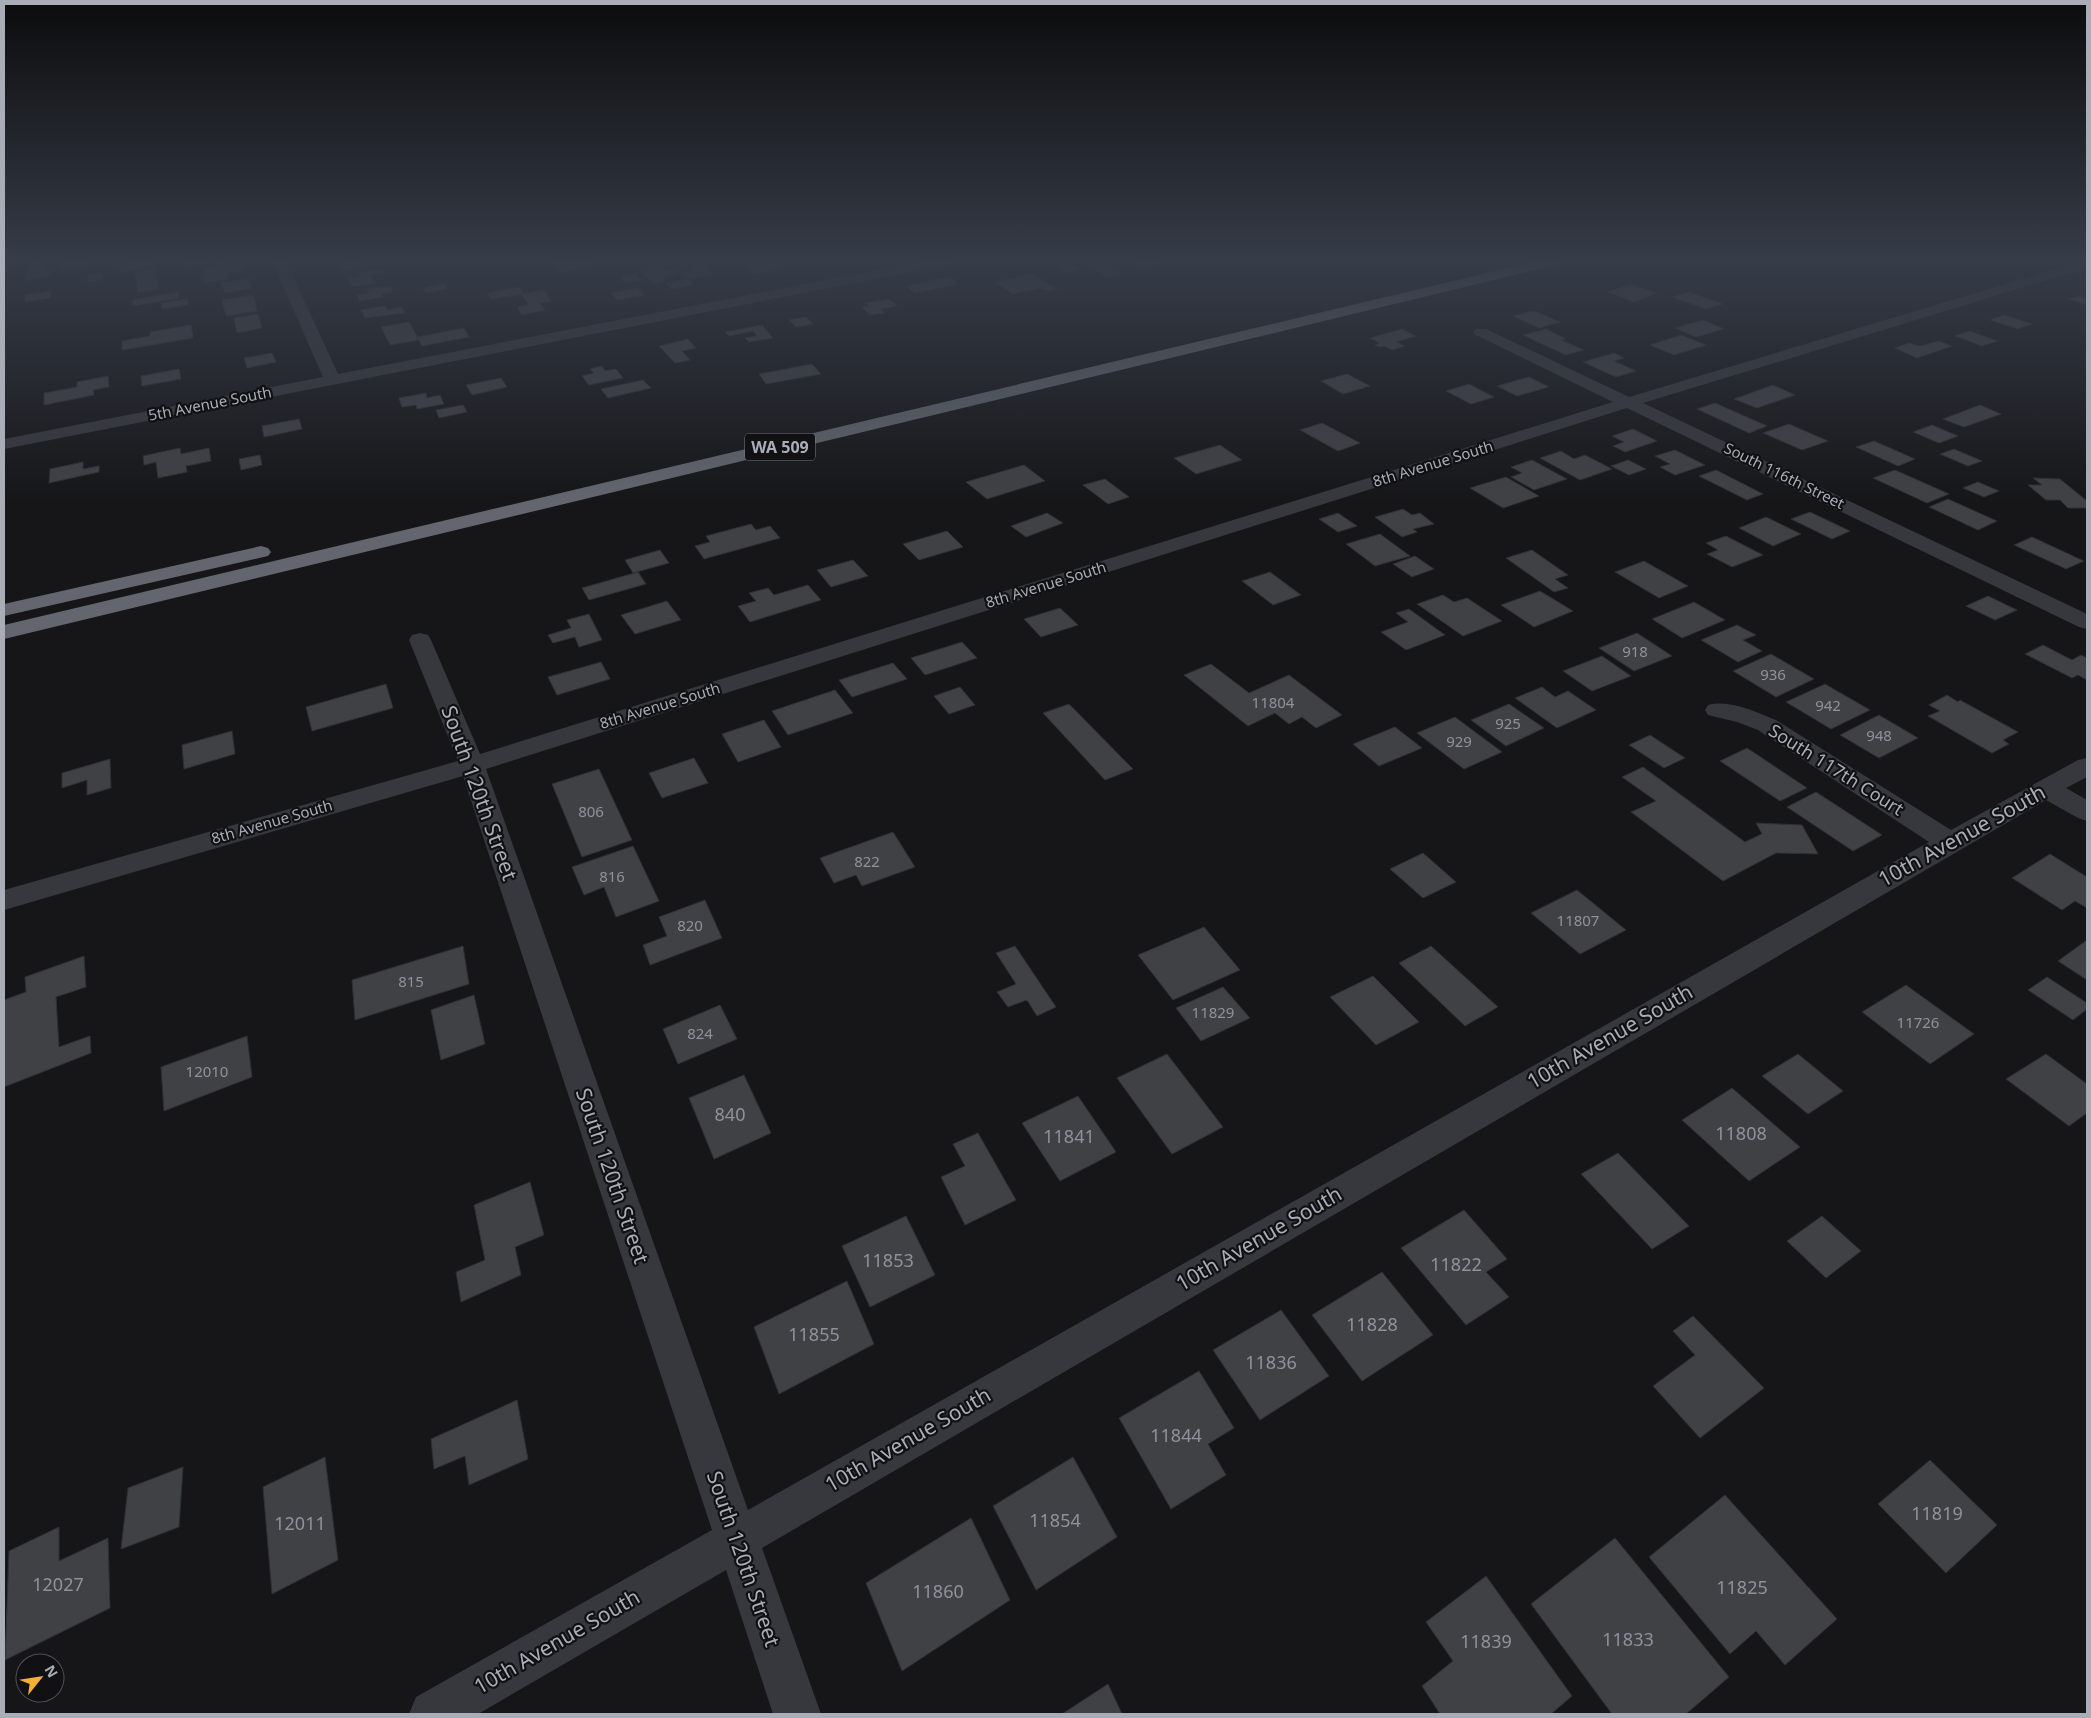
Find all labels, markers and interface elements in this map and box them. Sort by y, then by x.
street label: 5th Avenue South [147,381,273,425]
road number: WA 509 [745,434,815,461]
street label: 8th Avenue South [1370,435,1495,491]
street label: South 116th Street [1721,437,1848,513]
street label: 8th Avenue South [983,556,1108,612]
house number: 918 [1622,641,1648,661]
house number: 936 [1760,664,1786,684]
street label: 8th Avenue South [597,677,722,733]
house number: 11804 [1252,692,1295,712]
house number: 942 [1815,695,1841,715]
street label: South 120th Street [435,701,525,884]
house number: 925 [1495,713,1521,733]
street label: South 117th Court [1765,718,1909,821]
house number: 948 [1866,725,1892,745]
house number: 929 [1446,731,1472,751]
street label: 10th Avenue South [1873,778,2050,893]
street label: 8th Avenue South [209,794,335,848]
house number: 806 [578,801,604,821]
house number: 822 [854,851,880,871]
house number: 816 [599,866,625,886]
house number: 11807 [1557,910,1599,930]
house number: 820 [677,915,703,935]
house number: 815 [398,971,424,991]
street label: 10th Avenue South [1522,977,1697,1095]
house number: 11829 [1192,1002,1234,1022]
house number: 11726 [1897,1012,1939,1032]
house number: 824 [687,1023,713,1043]
house number: 12010 [186,1061,228,1081]
street label: South 120th Street [570,1084,656,1268]
house number: 840 [715,1102,745,1126]
house number: 11808 [1715,1121,1767,1145]
house number: 11841 [1043,1124,1095,1148]
street label: 10th Avenue South [1171,1179,1346,1297]
house number: 11853 [862,1248,914,1272]
house number: 11822 [1430,1252,1482,1276]
house number: 11828 [1346,1312,1398,1336]
house number: 11855 [788,1322,840,1346]
house number: 11836 [1245,1350,1297,1374]
street label: 10th Avenue South [820,1380,995,1498]
house number: 11844 [1150,1423,1202,1447]
street label: South 120th Street [701,1467,787,1651]
house number: 11819 [1911,1501,1963,1525]
house number: 11854 [1029,1508,1081,1532]
house number: 12011 [274,1511,326,1535]
house number: 12027 [32,1572,84,1596]
house number: 11825 [1716,1575,1768,1599]
house number: 11860 [912,1579,964,1603]
street label: 10th Avenue South [469,1582,644,1700]
house number: 11833 [1602,1627,1654,1651]
house number: 11839 [1460,1629,1512,1653]
north arrow [15,1653,65,1703]
text: N [41,1662,63,1681]

